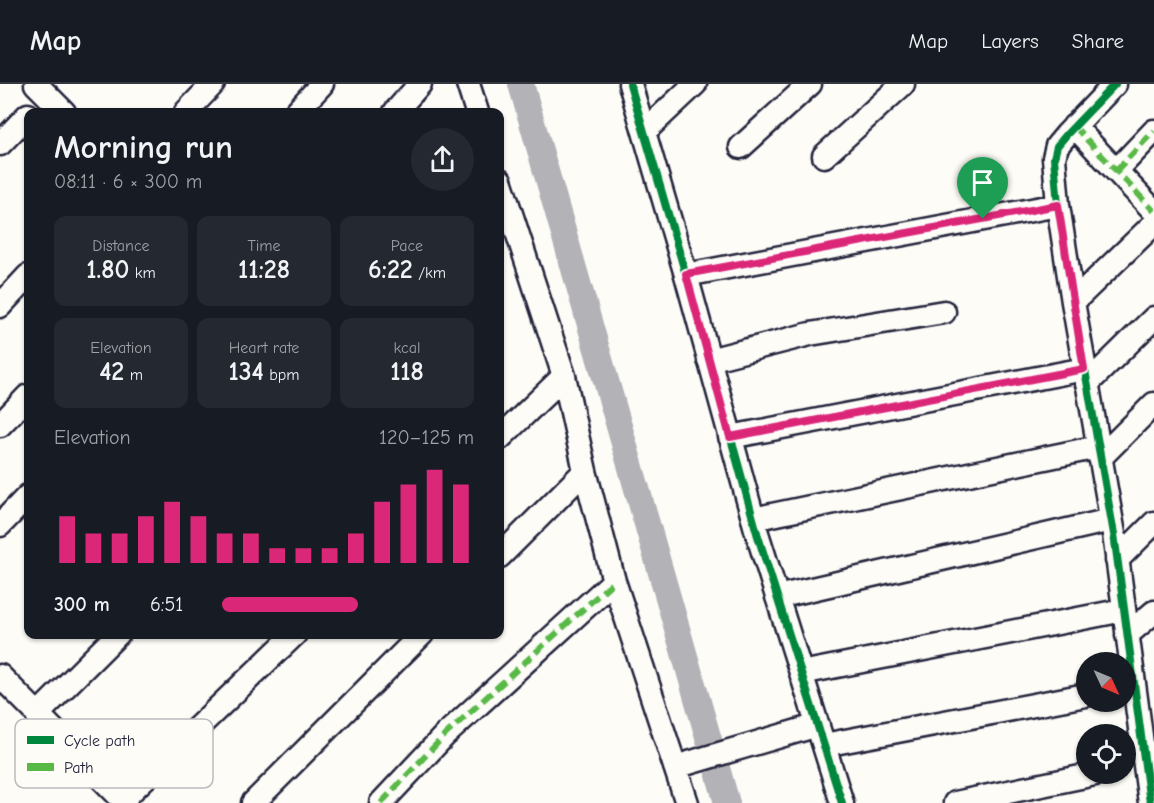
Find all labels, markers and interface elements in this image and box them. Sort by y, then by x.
text: Map [30,25,81,57]
text: Map [909,29,948,53]
text: Layers [981,29,1039,53]
text: Share [1072,29,1124,53]
text: Morning run [54,128,233,166]
button: share [411,128,474,191]
pin [957,157,1008,219]
icon: arrive [966,166,999,199]
text: 08:11 · 6 × 300 m [54,170,202,193]
text: Distance [92,237,150,255]
text: Time [247,237,281,255]
text: Pace [391,237,423,255]
text: 1.80 [86,255,129,285]
text: 11:28 [238,255,290,285]
text: 6:22 [368,255,413,285]
text: km [129,264,156,282]
text: /km [413,264,446,282]
text: Elevation [90,339,152,357]
text: Heart rate [229,339,299,357]
text: kcal [394,339,420,357]
text: 42 [99,357,124,387]
text: 134 [229,357,264,387]
text: 118 [390,357,424,387]
text: m [124,366,143,384]
text: bpm [264,366,299,384]
text: Elevation [54,426,131,449]
text: 120–125 m [379,426,474,449]
text: 300 m [54,593,110,616]
text: 6:51 [150,593,183,616]
north arrow [1076,652,1136,712]
map controls [1076,652,1136,784]
legend [15,719,213,788]
button: locate [1076,724,1136,784]
text: Cycle path [64,732,135,750]
text: Path [64,759,94,777]

